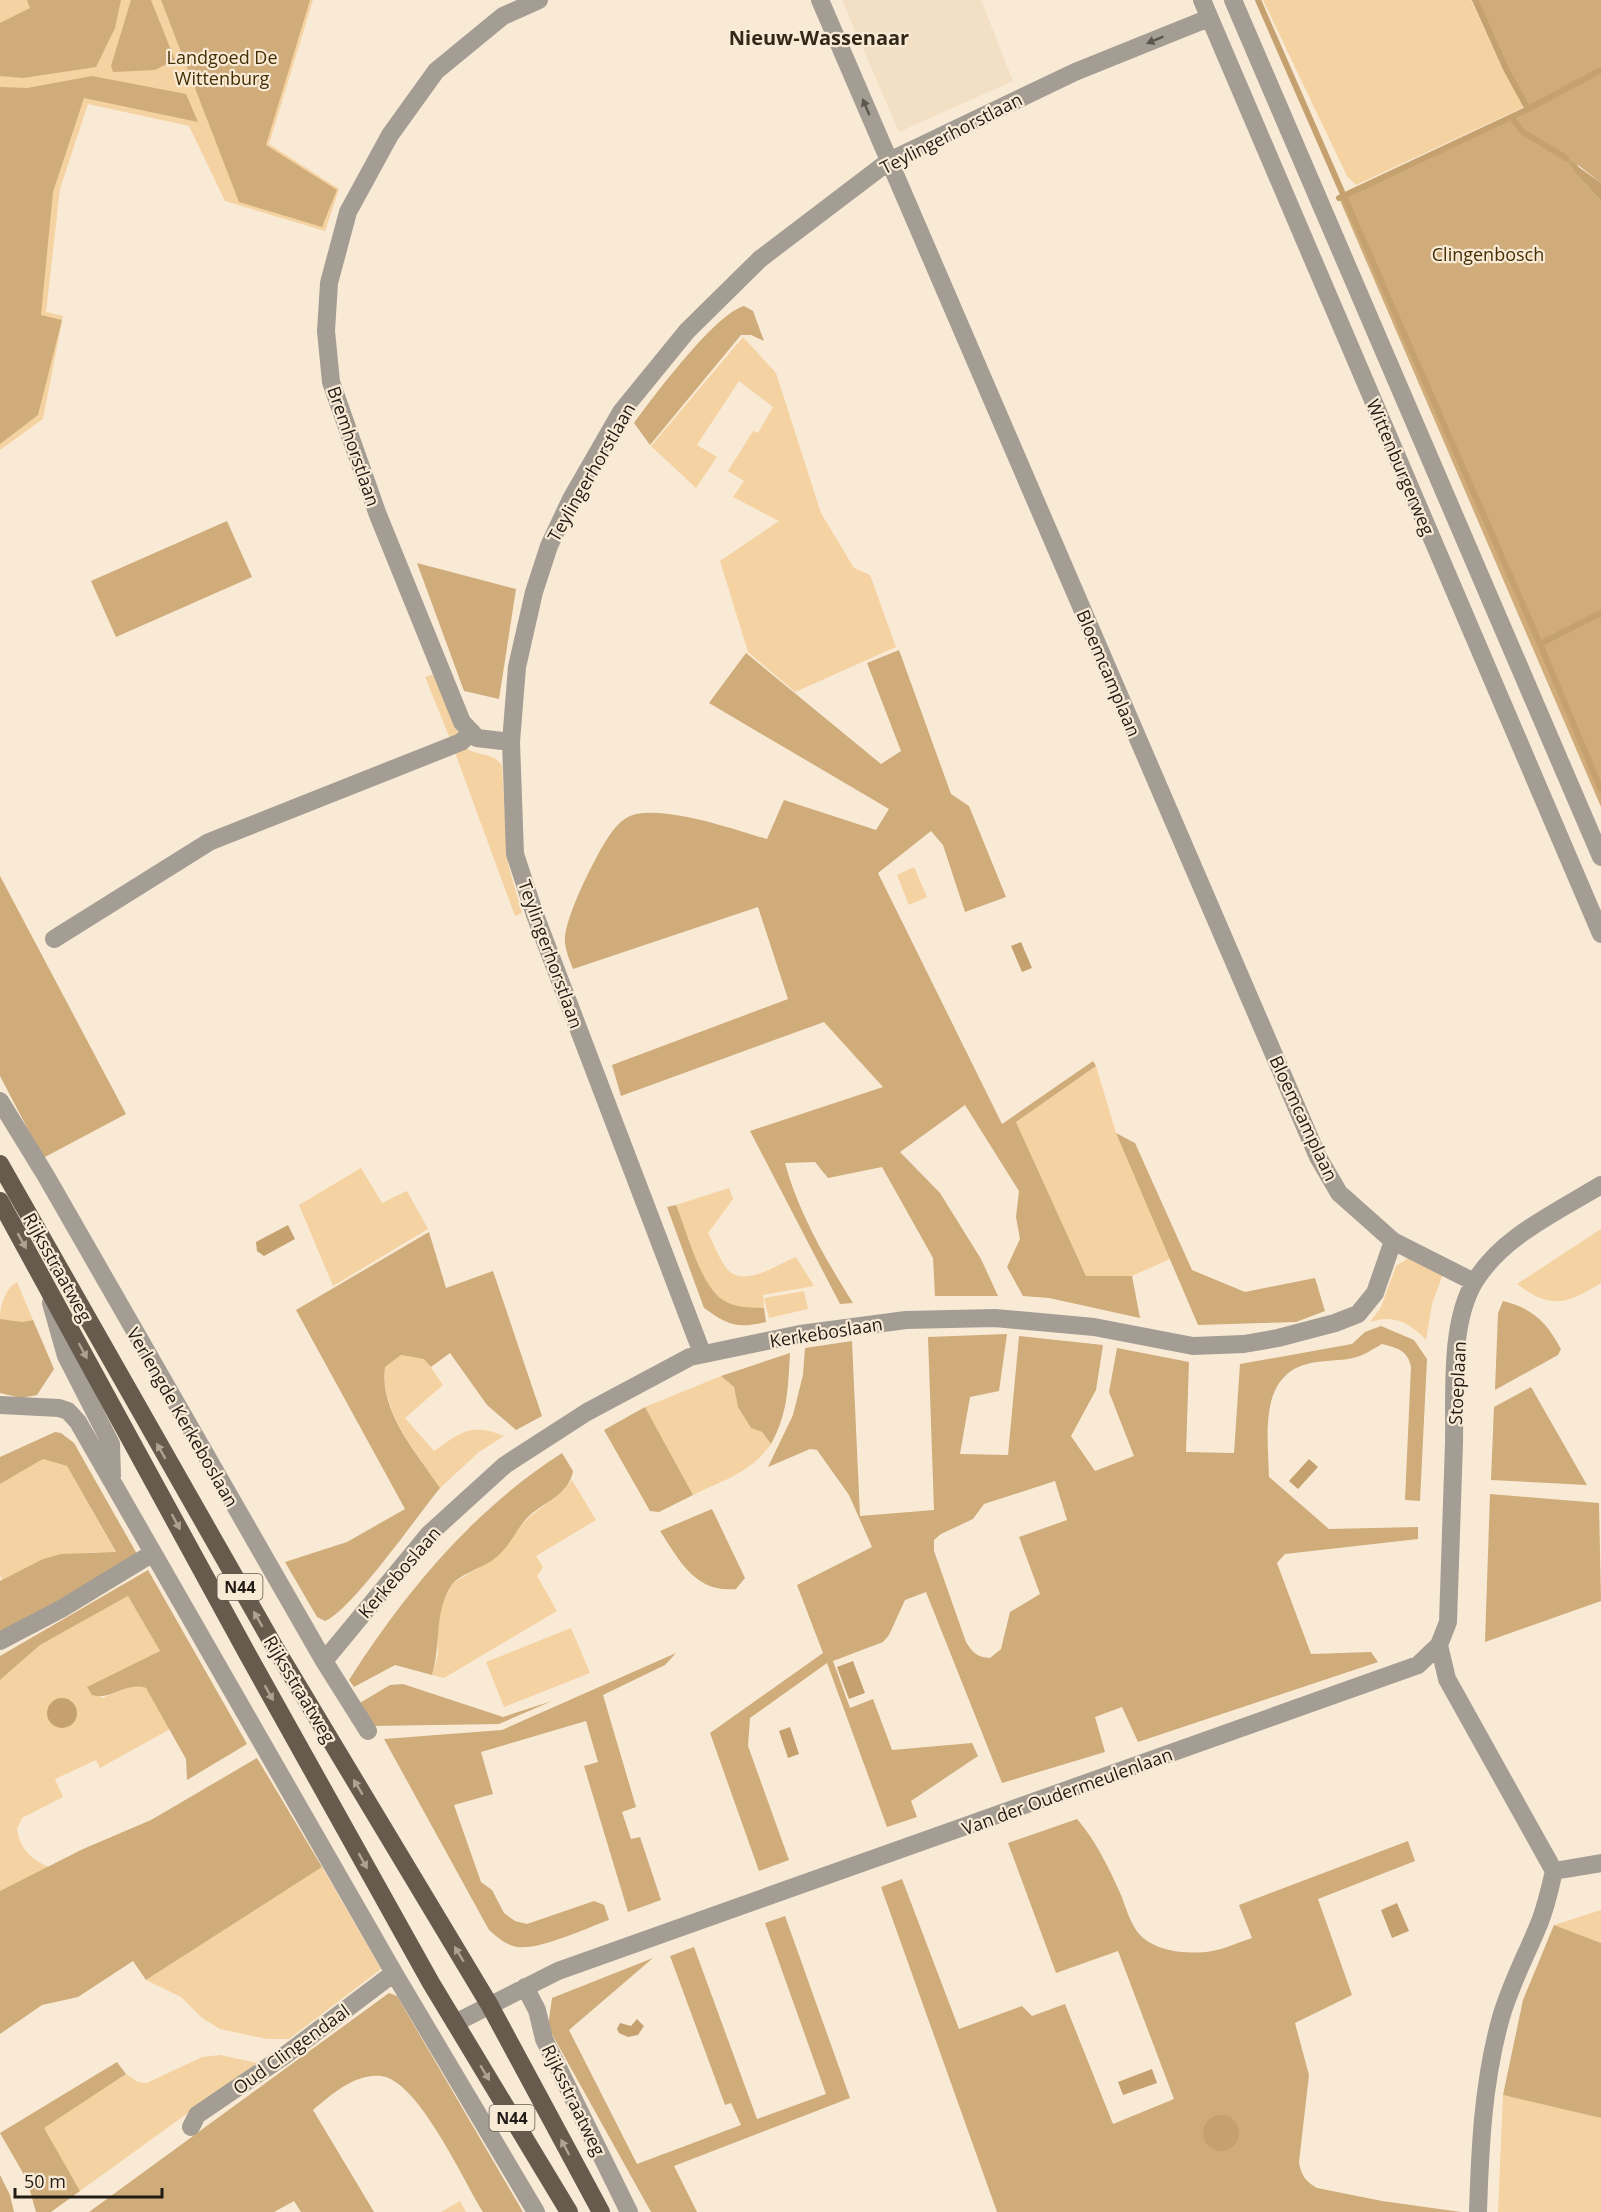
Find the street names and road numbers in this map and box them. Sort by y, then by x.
street label: Teylingerhorstlaan [876,87,1026,179]
street label: Bremhorstlaan [322,383,386,509]
street label: Wittenburgerweg [1362,395,1441,539]
street label: Teylingerhorstlaan [542,398,640,546]
street label: Bloemcamplaan [1071,606,1147,740]
street label: Teylingerhorstlaan [513,876,589,1032]
street label: Bloemcamplaan [1264,1051,1344,1185]
street label: Rijksstraatweg [18,1208,98,1326]
street label: Kerkeboslaan [768,1311,884,1353]
street label: Verlengde Kerkeboslaan [122,1323,244,1511]
street label: Stoeplaan [1443,1341,1471,1425]
street label: Kerkeboslaan [353,1521,445,1623]
road number: N44 [218,1574,262,1600]
street label: Rijksstraatweg [259,1631,342,1747]
street label: Van der Oudermeulenlaan [958,1742,1176,1840]
street label: Oud Clingendaal [228,1999,354,2099]
street label: Rijksstraatweg [537,2040,611,2160]
road number: N44 [490,2105,534,2131]

